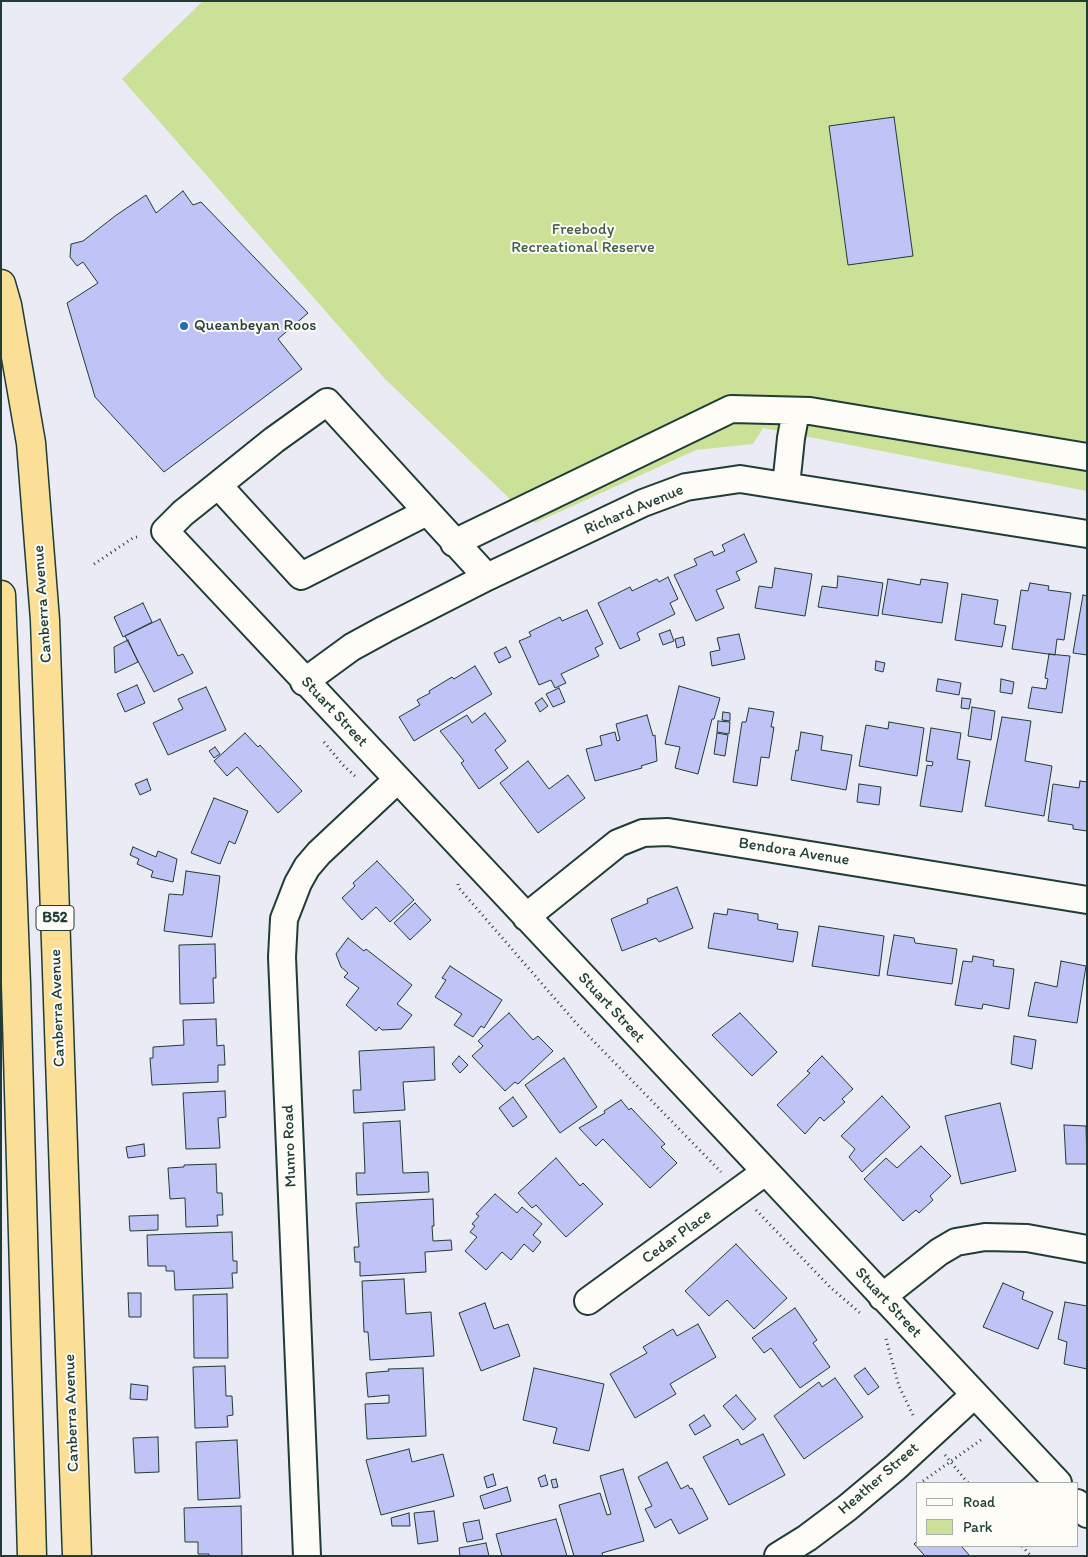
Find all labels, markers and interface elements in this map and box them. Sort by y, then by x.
park label: Freebody Recreational Reserve [511,220,655,258]
place label: Queanbeyan Roos [194,316,316,336]
marker: Queanbeyan Roos [178,320,190,332]
street label: Richard Avenue [581,480,687,540]
street label: Canberra Avenue [29,544,57,664]
street label: Stuart Street [296,673,372,751]
street label: Bendora Avenue [737,834,851,870]
road number: B52 [36,906,74,930]
street label: Canberra Avenue [46,949,70,1067]
street label: Stuart Street [573,969,649,1047]
street label: Munro Road [279,1104,301,1188]
street label: Cedar Place [639,1205,715,1269]
street label: Stuart Street [850,1264,926,1342]
street label: Canberra Avenue [60,1354,84,1472]
street label: Heather Street [835,1439,923,1519]
legend [916,1482,1078,1547]
text: Road [963,1493,995,1511]
text: Park [963,1518,993,1536]

